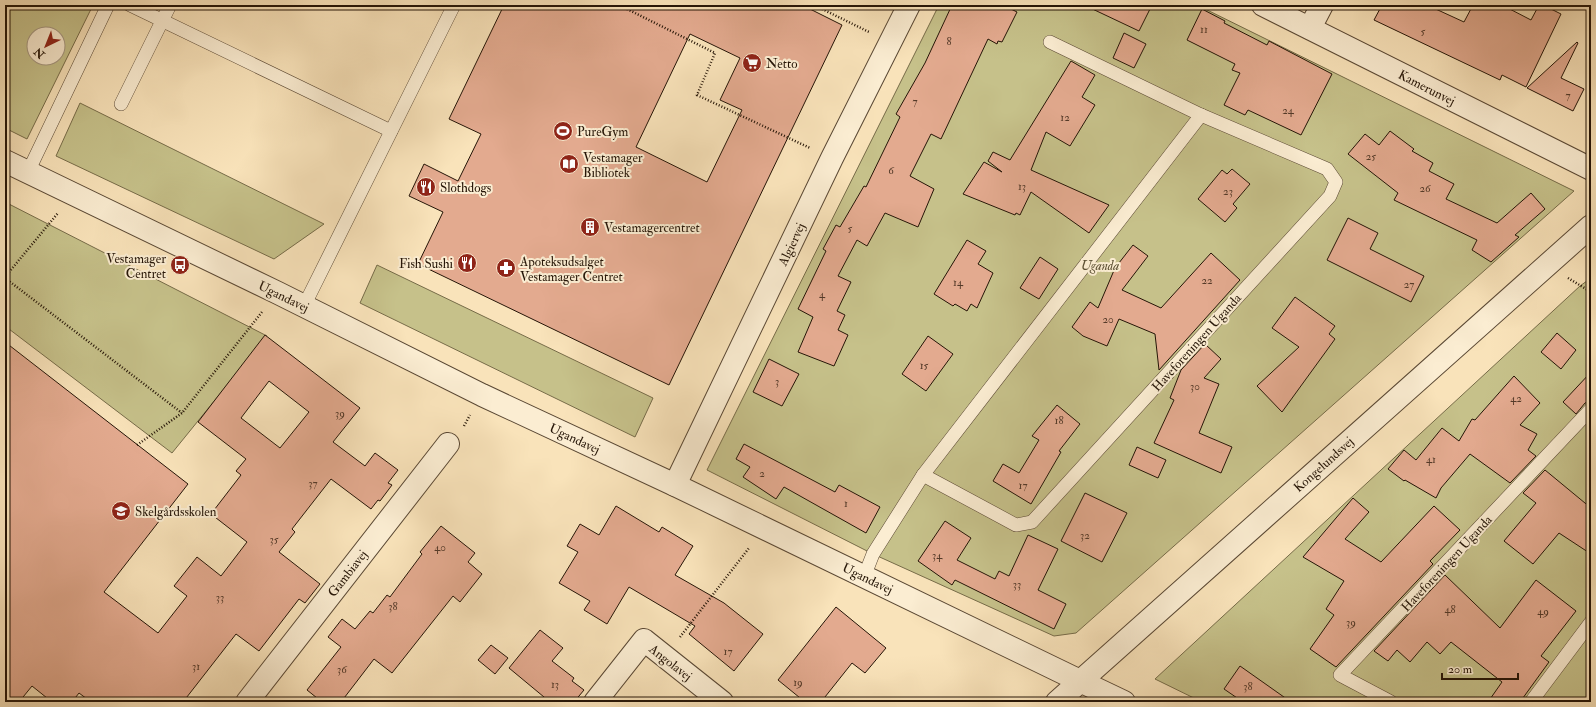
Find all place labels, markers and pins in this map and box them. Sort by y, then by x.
supermarket icon: Netto [741,52,763,74]
place label: Netto [766,56,797,72]
sports icon: PureGym [552,120,574,142]
place label: PureGym [577,124,628,141]
place label: Vestamager Bibliotek [583,150,643,181]
library icon: Vestamager Bibliotek [558,153,580,175]
restaurant icon: Slothdogs [415,176,437,198]
place label: Slothdogs [440,180,492,196]
building icon: Vestamagercentret [579,216,601,238]
place label: Vestamagercentret [604,220,700,236]
place label: Vestamager Centret [106,251,166,282]
restaurant icon: Fish Sushi [456,252,478,274]
bus stop icon: Vestamager Centret [169,254,191,276]
place label: Apoteksudsalget Vestamager Centret [519,254,623,285]
place label: Fish Sushi [399,256,454,272]
pharmacy icon: Apoteksudsalget Vestamager Centret [495,257,517,279]
school or university icon: Skelgårdsskolen [110,500,132,522]
place label: Skelgårdsskolen [135,504,217,520]

